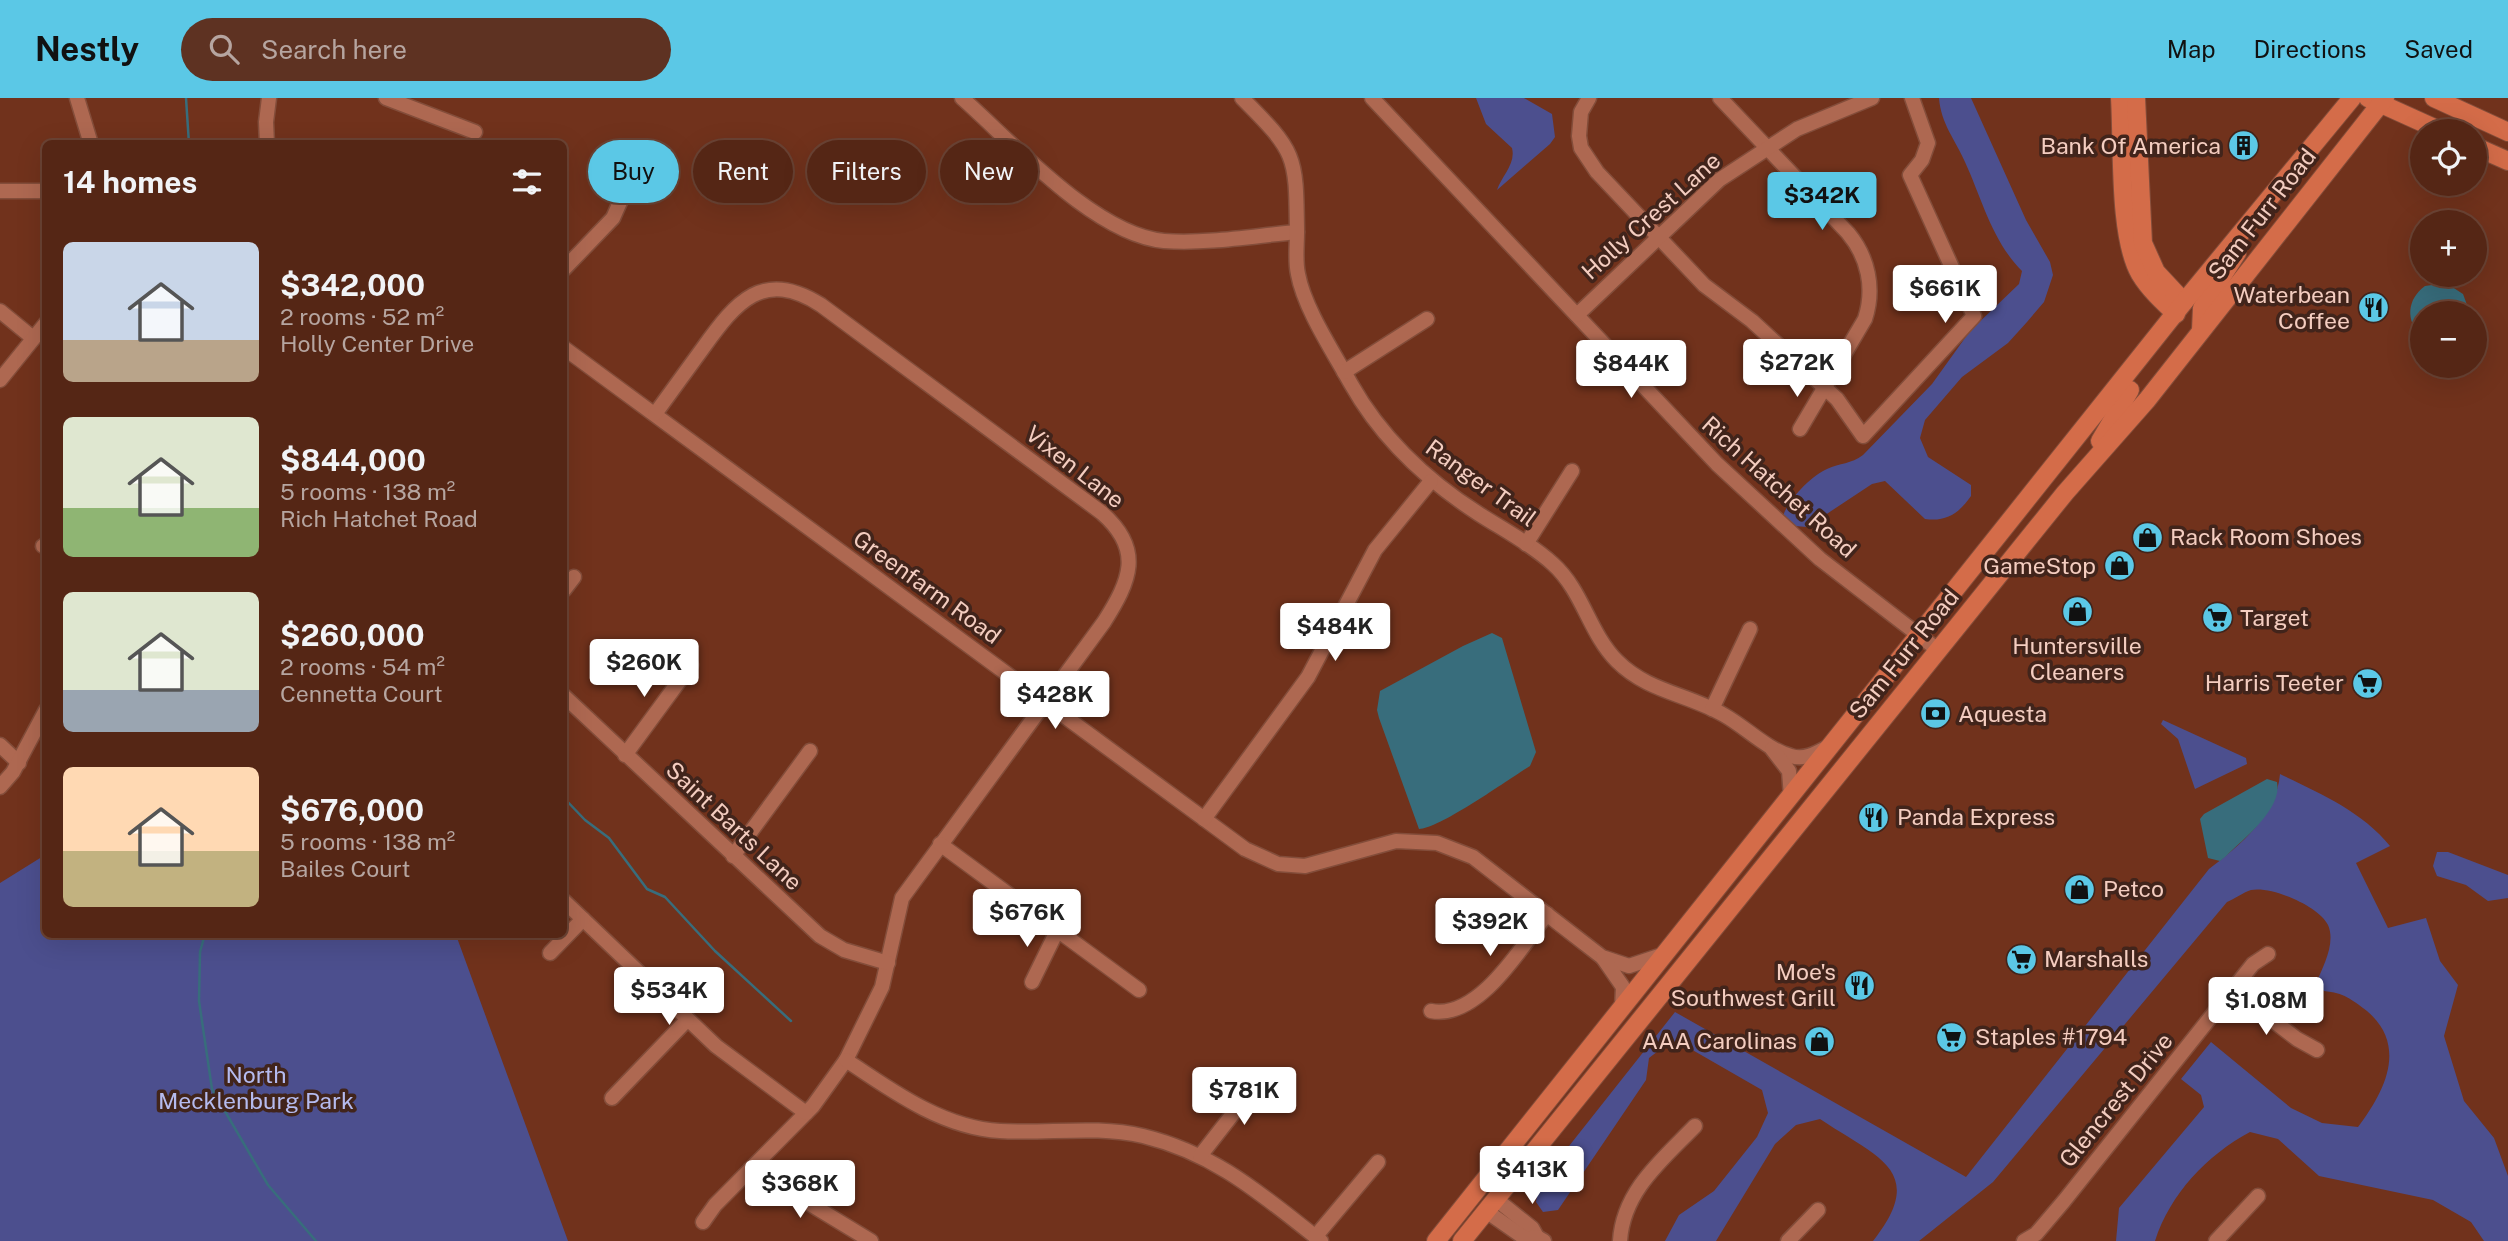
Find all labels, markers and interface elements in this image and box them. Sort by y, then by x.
search box [181,18,671,81]
text: Nestly [35,30,139,68]
icon: search [205,30,243,68]
text: Search here [261,34,407,65]
text: Map [2167,35,2216,63]
text: Directions [2254,35,2366,63]
text: Saved [2404,35,2473,63]
map controls [2410,119,2487,378]
button: locate [2410,119,2487,196]
building icon: Bank Of America [2227,129,2261,163]
place label: Bank Of America [2040,132,2221,159]
chip: Buy [588,140,679,203]
chip: Rent [693,140,793,203]
chip: Filters [807,140,926,203]
chip: New [940,140,1038,203]
street label: Sam Furr Road [2202,143,2321,284]
street label: Holly Crest Lane [1576,146,1725,285]
icon: filters [508,163,546,201]
text: 14 homes [63,164,197,200]
pin: $342K [1773,172,1871,232]
text: $342K [1783,181,1861,208]
button: + [2410,210,2487,287]
pin: $661K [1896,266,1994,325]
text: $342,000 [280,267,425,303]
icon: home [119,270,203,354]
text: $661K [1909,274,1981,301]
place label: Waterbean Coffee [2234,281,2350,334]
restaurant icon: Waterbean Coffee [2356,291,2390,325]
button: − [2410,301,2487,378]
text: 2 rooms · 52 m² [280,303,444,330]
text: Holly Center Drive [280,330,474,357]
pin: $272K [1748,340,1846,399]
pin: $844K [1582,341,1680,400]
text: $272K [1759,348,1835,375]
text: $844K [1592,349,1670,376]
street label: Rich Hatchet Road [1697,410,1862,563]
street label: Vixen Lane [1021,420,1130,513]
street label: Ranger Trail [1421,434,1542,532]
text: $844,000 [280,442,426,478]
icon: home [119,445,203,529]
text: 5 rooms · 138 m² [280,478,455,505]
text: Rich Hatchet Road [280,505,478,532]
shop icon: Rack Room Shoes [2130,520,2164,554]
place label: Rack Room Shoes [2170,523,2362,550]
street label: Greenfarm Road [848,524,1006,649]
shop icon: GameStop [2102,549,2136,583]
place label: GameStop [1983,552,2096,579]
street label: Sam Furr Road [1843,584,1964,724]
shop icon: Huntersville Cleaners [2060,595,2094,629]
supermarket icon: Target [2200,601,2234,635]
pin: $484K [1286,603,1384,663]
place label: Target [2240,604,2309,631]
text: $484K [1296,612,1374,639]
text: $260,000 [280,617,425,653]
icon: home [119,620,203,704]
place label: Huntersville Cleaners [2012,632,2142,685]
pin: $260K [595,640,693,699]
text: $260K [606,648,682,675]
text: 2 rooms · 54 m² [280,653,445,680]
supermarket icon: Harris Teeter [2350,666,2384,700]
place label: Harris Teeter [2205,669,2344,696]
pin: $428K [1006,672,1104,731]
text: Cennetta Court [280,680,443,707]
text: $428K [1016,680,1094,707]
bank icon: Aquesta [1918,697,1952,731]
place label: Aquesta [1958,700,2047,727]
street label: Saint Barts Lane [661,756,808,896]
text: $676,000 [280,792,424,828]
icon: home [119,795,203,879]
restaurant icon: Panda Express [1857,800,1891,834]
place label: Panda Express [1897,803,2055,830]
text: 5 rooms · 138 m² [280,828,455,855]
text: Bailes Court [280,855,410,882]
shop icon: Petco [2063,872,2097,906]
place label: Petco [2103,875,2164,902]
pin: $676K [978,890,1076,949]
text: $676K [989,898,1065,925]
pin: $392K [1441,898,1539,958]
text: $392K [1451,907,1529,934]
supermarket icon: Marshalls [2004,942,2038,976]
place label: Marshalls [2044,945,2148,972]
place label: Moe's Southwest Grill [1671,958,1836,1011]
pin: $534K [620,968,718,1027]
restaurant icon: Moe's Southwest Grill [1842,968,1876,1002]
text: $534K [630,976,708,1003]
pin: $1.08M [2209,978,2323,1037]
text: $1.08M [2225,986,2307,1013]
supermarket icon: Staples #1794 [1935,1020,1969,1054]
place label: Staples #1794 [1975,1023,2127,1050]
shop icon: AAA Carolinas [1803,1024,1837,1058]
place label: AAA Carolinas [1642,1027,1797,1054]
street label: Glencrest Drive [2053,1027,2178,1172]
park label: North Mecklenburg Park [158,1061,354,1114]
pin: $781K [1195,1068,1293,1127]
text: $781K [1208,1076,1280,1103]
pin: $413K [1483,1146,1581,1206]
text: $413K [1496,1155,1568,1182]
pin: $368K [751,1160,849,1220]
text: $368K [761,1169,839,1196]

